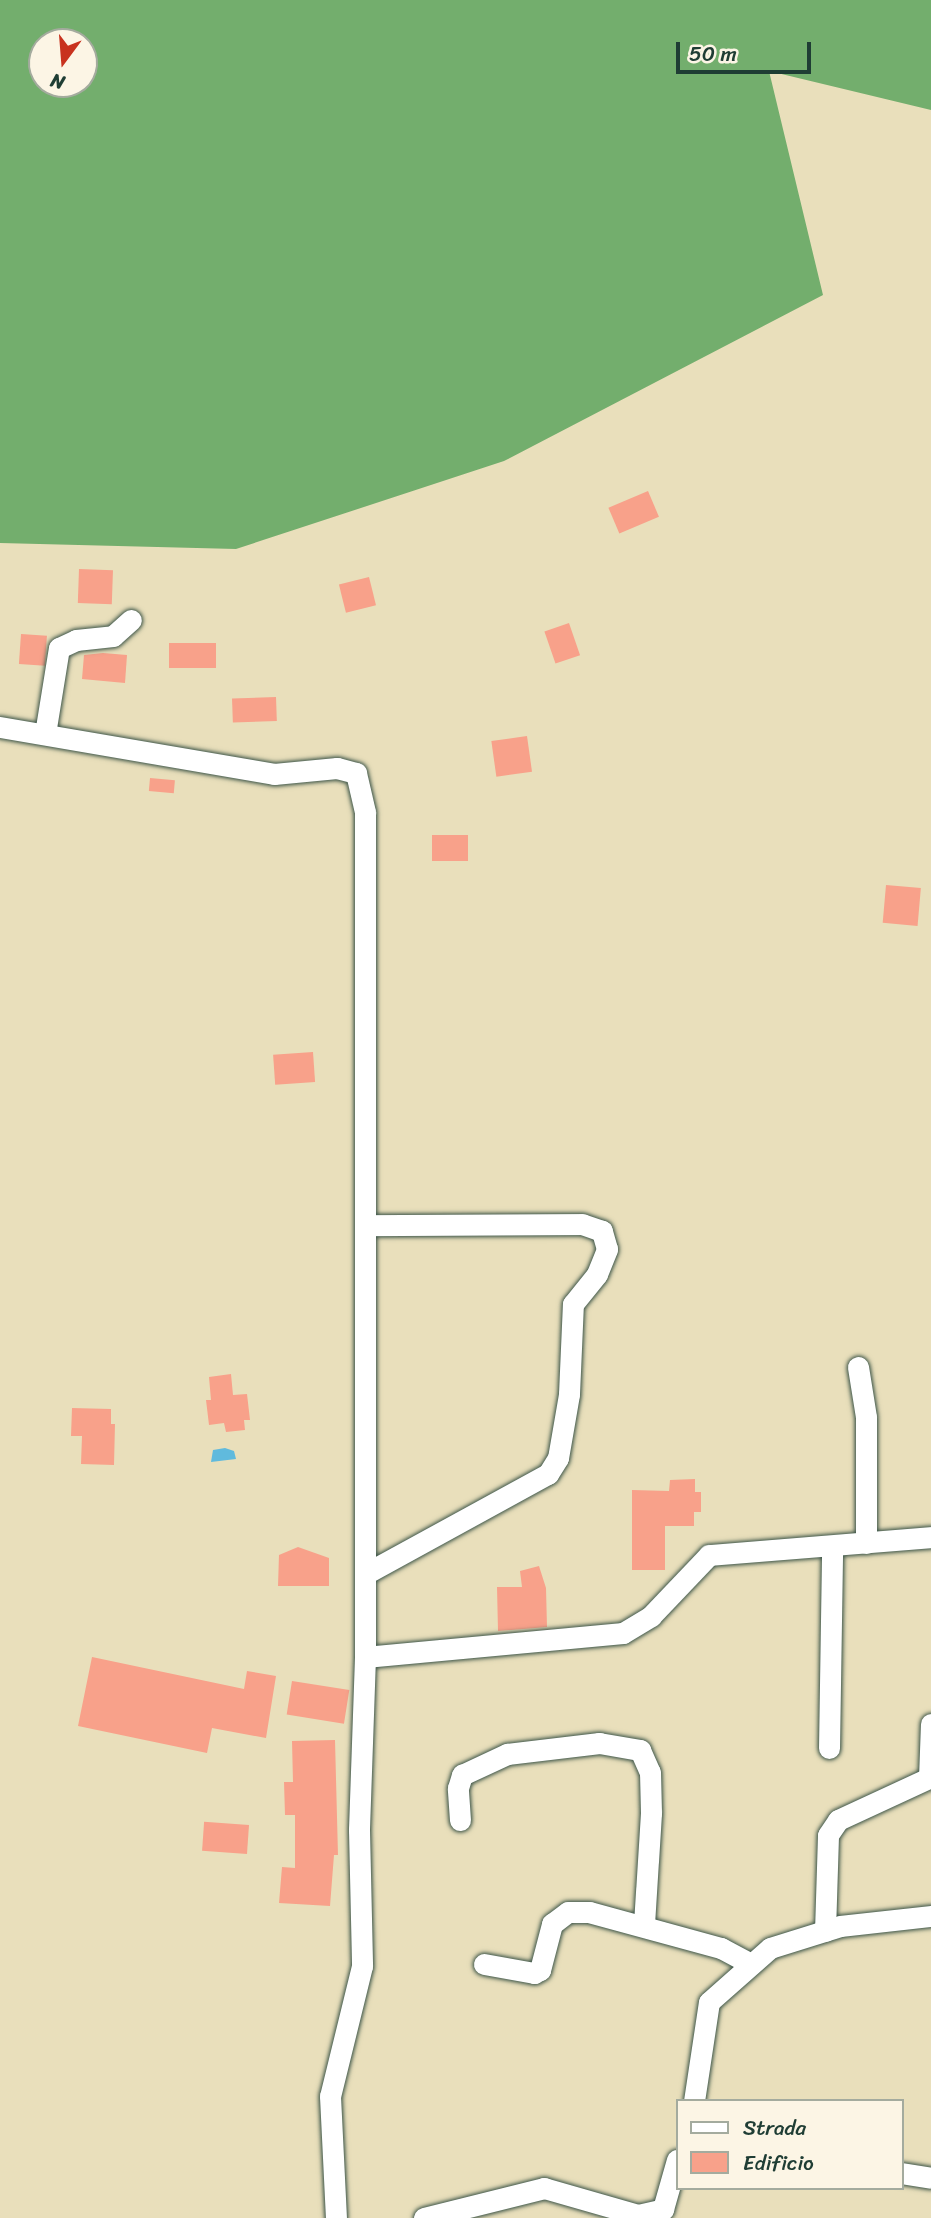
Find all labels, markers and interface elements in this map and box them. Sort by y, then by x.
north arrow [28,28,98,98]
scale bar [679,28,814,72]
text: 50 m [689,35,737,73]
text: N [47,64,69,99]
legend [676,2099,903,2190]
text: Strada [743,2109,806,2147]
text: Edificio [743,2144,814,2182]

